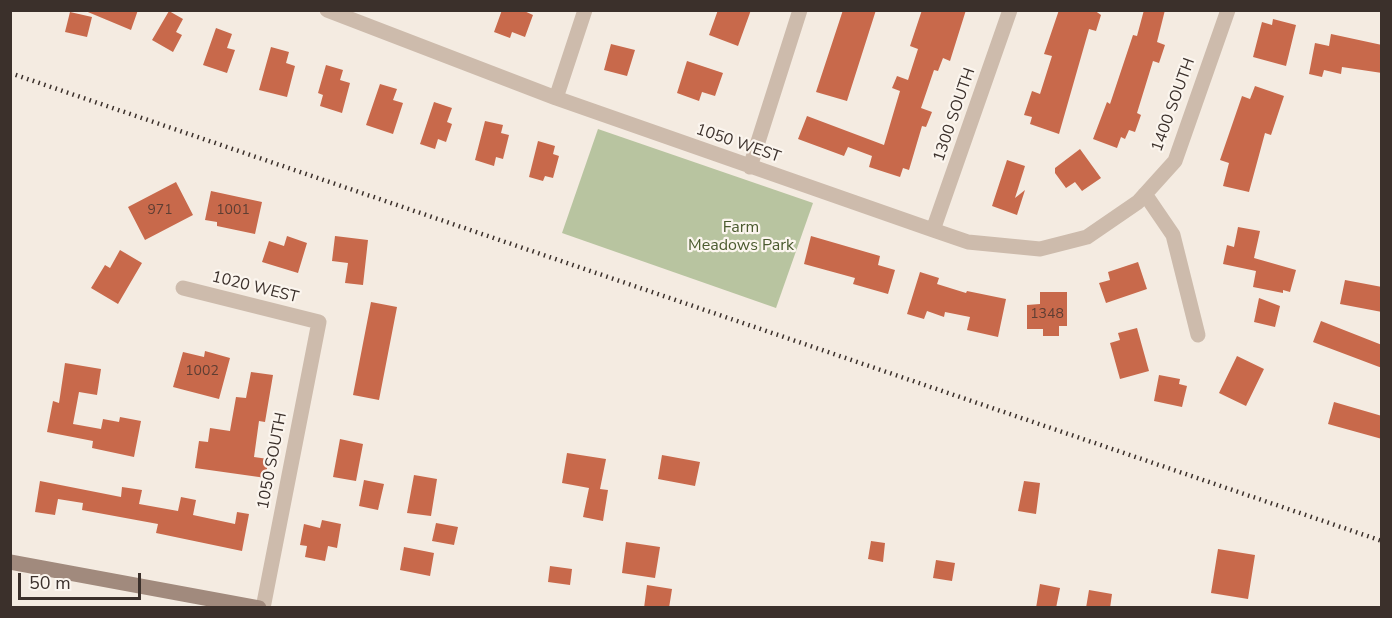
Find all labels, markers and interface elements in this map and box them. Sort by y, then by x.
street label: 1400 SOUTH [1148,56,1200,154]
street label: 1300 SOUTH [930,66,980,164]
street label: 1050 WEST [693,121,783,167]
house number: 971 [147,203,173,219]
house number: 1001 [216,203,250,219]
park label: Farm Meadows Park [688,218,794,256]
street label: 1020 WEST [210,268,300,308]
house number: 1348 [1030,307,1064,323]
house number: 1002 [185,364,219,380]
street label: 1050 SOUTH [254,411,292,511]
scale bar [21,561,144,599]
text: 50 m [29,571,71,595]

